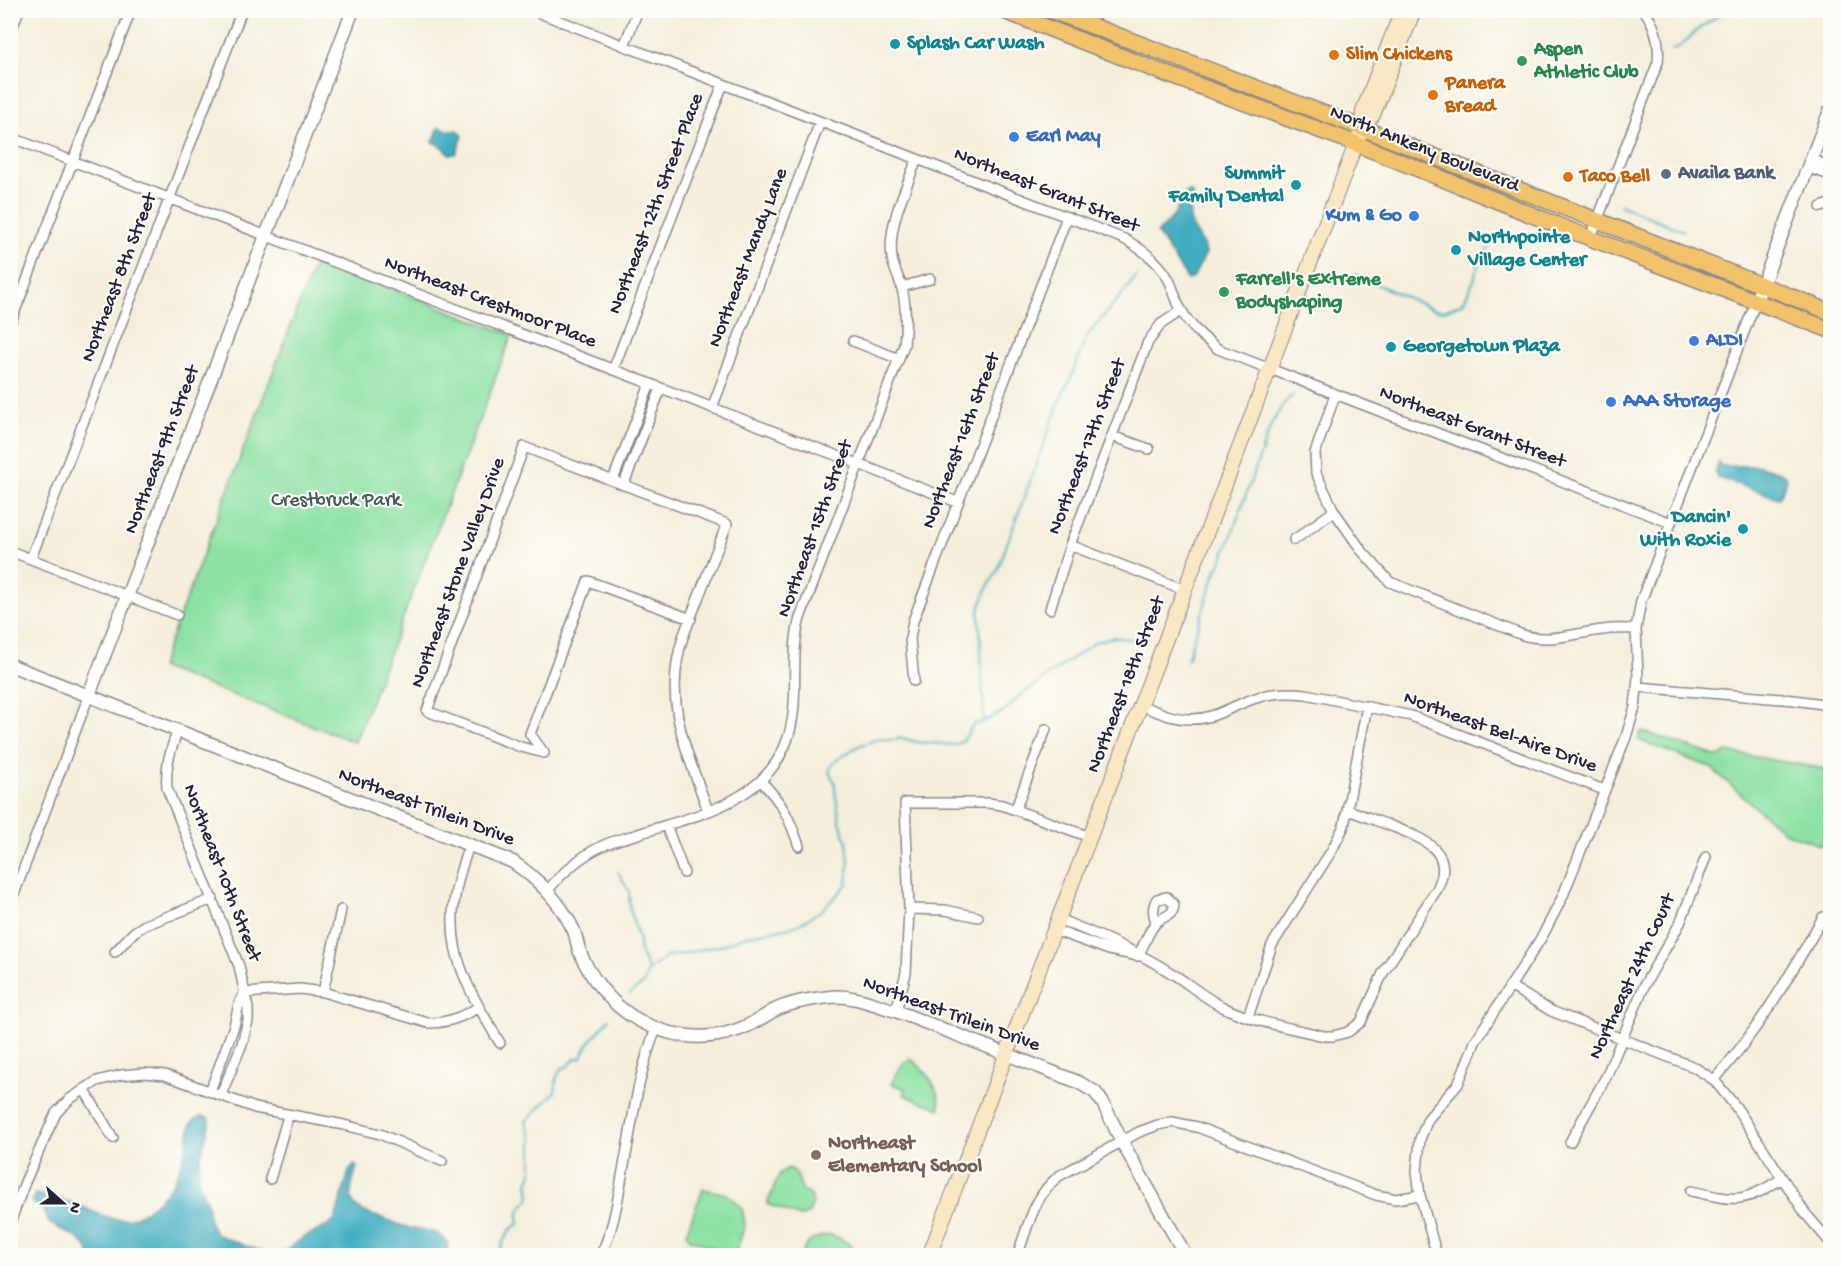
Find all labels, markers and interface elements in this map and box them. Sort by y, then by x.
place label: Splash Car Wash [907,33,1045,56]
marker: Splash Car Wash [888,37,902,51]
place label: Aspen Athletic Club [1533,39,1639,85]
place label: Slim Chickens [1346,44,1453,67]
marker: Slim Chickens [1327,48,1341,62]
marker: Aspen Athletic Club [1515,54,1529,68]
place label: Panera Bread [1444,73,1506,119]
marker: Panera Bread [1426,88,1440,102]
street label: Northeast 12th Street Place [604,90,710,318]
street label: North Ankeny Boulevard [1326,101,1524,199]
place label: Earl May [1026,126,1101,149]
marker: Earl May [1007,130,1021,144]
street label: Northeast Grant Street [950,143,1144,239]
place label: Summit Family Dental [1168,163,1286,209]
place label: Availa Bank [1677,163,1776,186]
street label: Northeast Mandy Lane [704,164,794,351]
place label: Taco Bell [1578,166,1651,189]
marker: Availa Bank [1659,167,1673,181]
marker: Taco Bell [1561,170,1575,184]
marker: Summit Family Dental [1289,178,1303,192]
street label: Northeast 8th Street [77,189,163,366]
place label: Kum & Go [1325,205,1403,228]
marker: Kum & Go [1407,209,1421,223]
place label: Northpointe Village Center [1467,227,1588,273]
marker: Northpointe Village Center [1449,243,1463,257]
street label: Northeast Crestmoor Place [381,252,600,354]
place label: Farrell's Extreme Bodyshaping [1235,269,1382,315]
marker: Farrell's Extreme Bodyshaping [1217,285,1231,299]
place label: ALDI [1705,330,1743,353]
marker: ALDI [1687,334,1701,348]
place label: Georgetown Plaza [1403,336,1561,359]
marker: Georgetown Plaza [1384,340,1398,354]
street label: Northeast 16th Street [918,348,1007,532]
street label: Northeast 17th Street [1044,354,1133,538]
street label: Northeast 9th Street [120,361,206,537]
street label: Northeast Grant Street [1376,382,1570,475]
place label: AAA Storage [1622,391,1732,414]
marker: AAA Storage [1604,395,1618,409]
street label: Northeast 15th Street [773,436,859,621]
street label: Northeast Stone Valley Drive [407,454,512,691]
park label: Crestbruck Park [271,490,403,513]
place label: Dancin' With Roxie [1639,507,1732,553]
marker: Dancin' With Roxie [1736,522,1750,536]
street label: Northeast 18th Street [1083,592,1172,776]
street label: Northeast Bel-Aire Drive [1400,687,1601,779]
street label: Northeast Trilein Drive [335,764,518,853]
street label: Northeast 10th Street [177,781,266,966]
street label: Northeast 24th Court [1585,889,1682,1063]
street label: Northeast Trilein Drive [859,972,1043,1058]
place label: Northeast Elementary School [828,1133,983,1179]
marker: Northeast Elementary School [809,1148,823,1162]
north arrow [33,1173,93,1233]
text: N [63,1199,84,1216]

